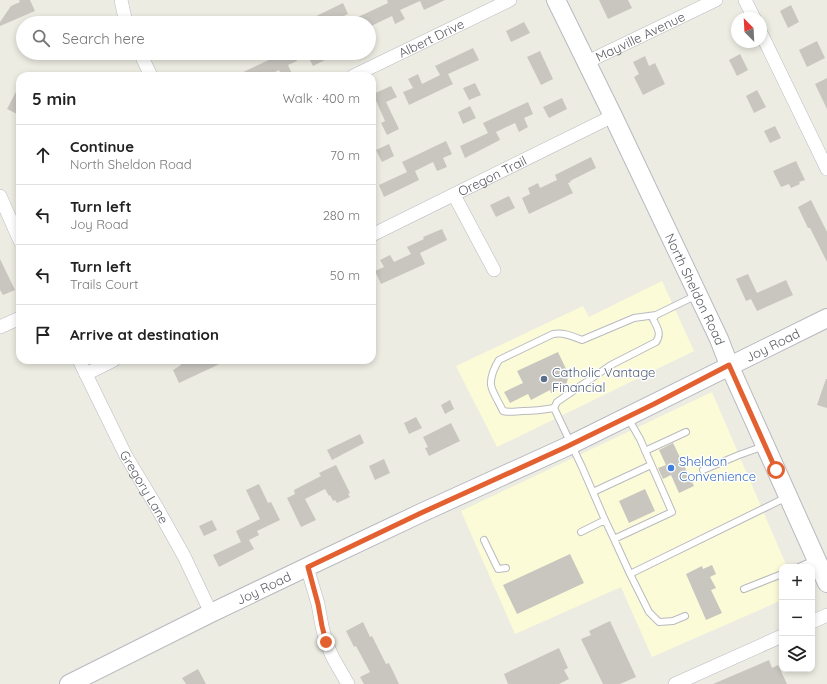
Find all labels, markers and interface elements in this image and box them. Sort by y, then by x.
street label: Mayville Avenue [593,8,687,65]
north arrow [731,12,767,48]
street label: Albert Drive [396,15,467,61]
search box [16,16,376,60]
icon: search [30,27,52,49]
text: Search here [62,29,145,48]
text: 5 min [32,88,76,109]
text: Walk · 400 m [282,90,360,106]
text: Continue [70,137,134,156]
icon: ahead [32,144,54,166]
text: 70 m [330,147,360,163]
street label: Oregon Trail [455,152,529,199]
text: North Sheldon Road [70,156,192,172]
text: Turn left [70,197,132,216]
icon: left [32,204,54,226]
text: 280 m [323,207,360,223]
text: Joy Road [70,216,128,232]
street label: North Sheldon Road [662,231,729,347]
text: Turn left [70,257,132,276]
icon: left [32,264,54,286]
text: 50 m [330,267,360,283]
text: Trails Court [70,276,138,292]
icon: arrive [32,324,54,346]
text: Arrive at destination [70,325,219,344]
street label: Joy Road [743,325,802,365]
place label: Catholic Vantage Financial [552,364,655,395]
marker: Catholic Vantage Financial [539,374,549,384]
street label: Gregory Lane [117,448,172,527]
place label: Sheldon Convenience [679,453,756,484]
route start [767,461,785,479]
marker: Sheldon Convenience [666,463,676,473]
map controls [779,564,815,672]
button: + [779,564,815,600]
street label: Joy Road [234,568,293,608]
button: − [779,600,815,636]
route end [317,633,335,651]
button: layers [779,636,815,672]

